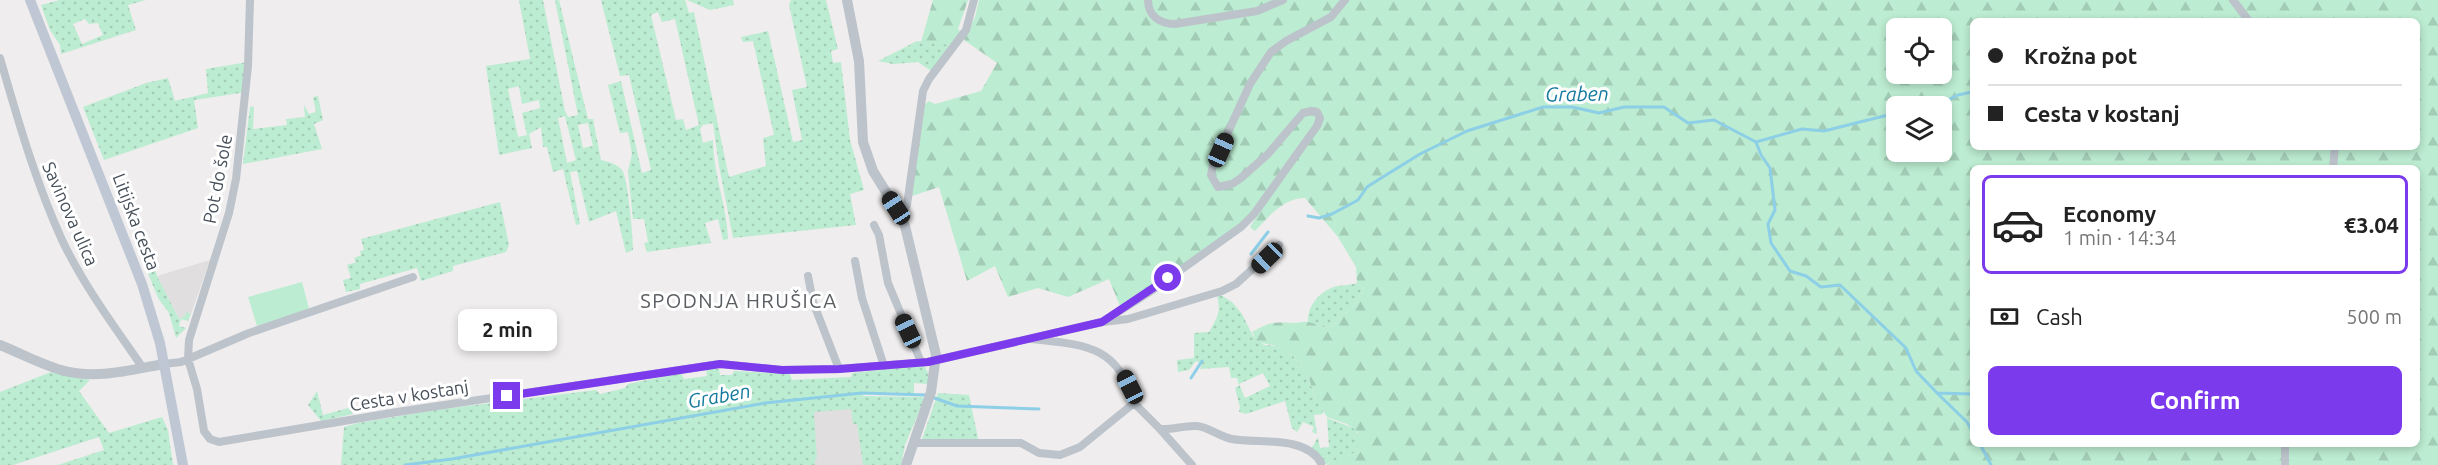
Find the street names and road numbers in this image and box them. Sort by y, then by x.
street label: Pot do šole [199,132,235,225]
street label: Savinova ulica [39,159,103,269]
street label: Litijska cesta [109,170,165,273]
street label: Cesta v kostanj [348,376,470,414]

